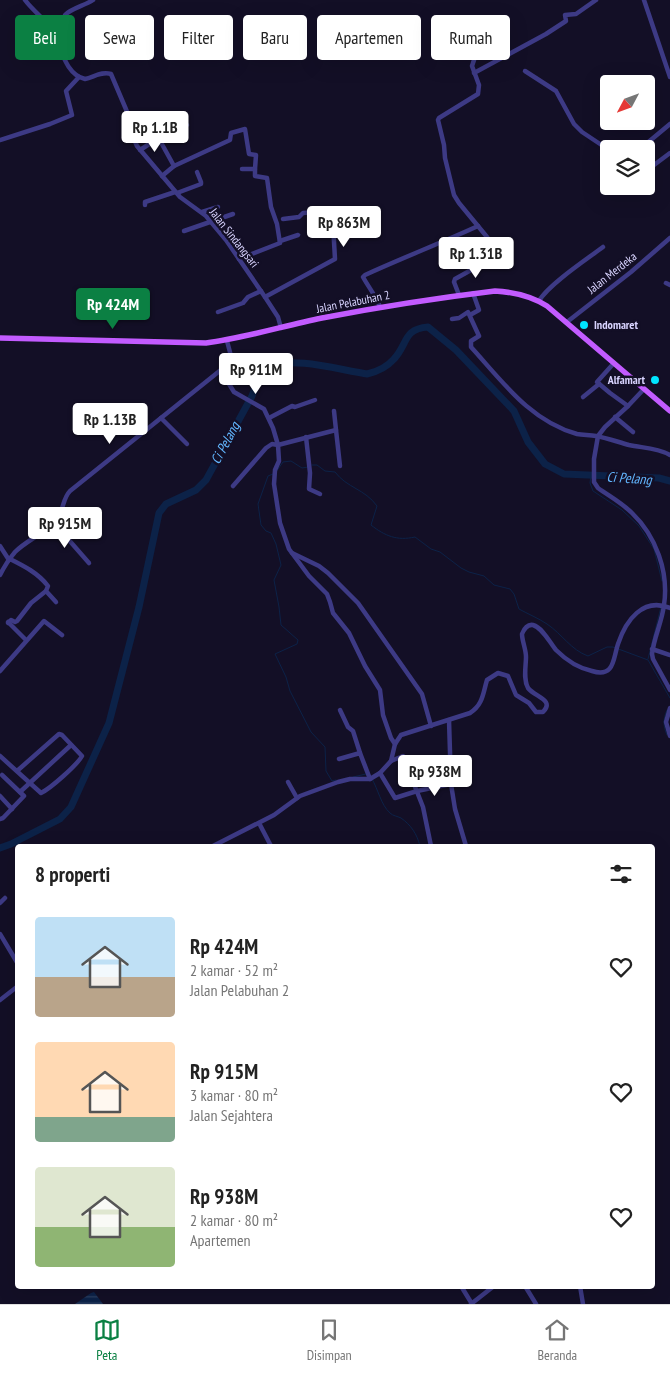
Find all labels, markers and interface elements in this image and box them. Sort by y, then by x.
chip: Beli [15,15,75,60]
chip: Sewa [85,15,154,60]
chip: Filter [164,15,233,60]
chip: Baru [243,15,307,60]
chip: Apartemen [317,15,421,60]
chip: Rumah [431,15,510,60]
north arrow [600,75,655,130]
map controls [600,75,655,195]
pin: Rp 1.1B [109,110,201,153]
text: Rp 1.1B [132,117,178,137]
button: layers [600,140,655,195]
street label: Jalan Sindangsari [206,204,262,270]
pin: Rp 863M [298,206,390,248]
text: Rp 863M [318,212,370,232]
pin: Rp 1.31B [424,236,528,279]
text: Rp 1.31B [450,243,502,263]
street label: Jalan Merdeka [583,249,640,297]
street label: Jalan Pelabuhan 2 [314,287,391,316]
pin: Rp 424M [67,288,159,330]
text: Rp 424M [87,294,139,314]
place label: Indomaret [594,317,638,332]
marker: Indomaret [578,319,590,331]
pin: Rp 911M [210,352,302,395]
text: Rp 911M [230,359,282,379]
place label: Alfamart [607,372,646,387]
marker: Alfamart [649,374,661,386]
pin: Rp 1.13B [58,402,162,445]
text: Rp 1.13B [84,409,136,429]
water label: Ci Pelang [206,418,244,467]
water label: Ci Pelang [606,467,653,489]
pin: Rp 915M [19,506,111,549]
text: Rp 915M [39,513,91,533]
pin: Rp 938M [389,754,481,797]
text: Rp 938M [409,761,461,781]
icon: filters [607,860,635,888]
text: 8 properti [35,861,110,888]
text: Rp 424M [190,933,258,960]
icon: home [75,937,135,997]
icon: heart [607,953,635,981]
text: 2 kamar · 52 m² [190,960,278,980]
text: Jalan Pelabuhan 2 [190,980,289,1000]
text: Rp 915M [190,1058,258,1085]
icon: home [75,1062,135,1122]
icon: heart [607,1078,635,1106]
text: 3 kamar · 80 m² [190,1085,278,1105]
text: Jalan Sejahtera [190,1105,273,1125]
text: Rp 938M [190,1183,258,1210]
icon: home [75,1187,135,1247]
icon: heart [607,1203,635,1231]
text: 2 kamar · 80 m² [190,1210,278,1230]
text: Apartemen [190,1230,251,1250]
tab: Peta [93,1316,121,1364]
tab: Disimpan [307,1316,352,1364]
tab: Beranda [537,1316,577,1364]

